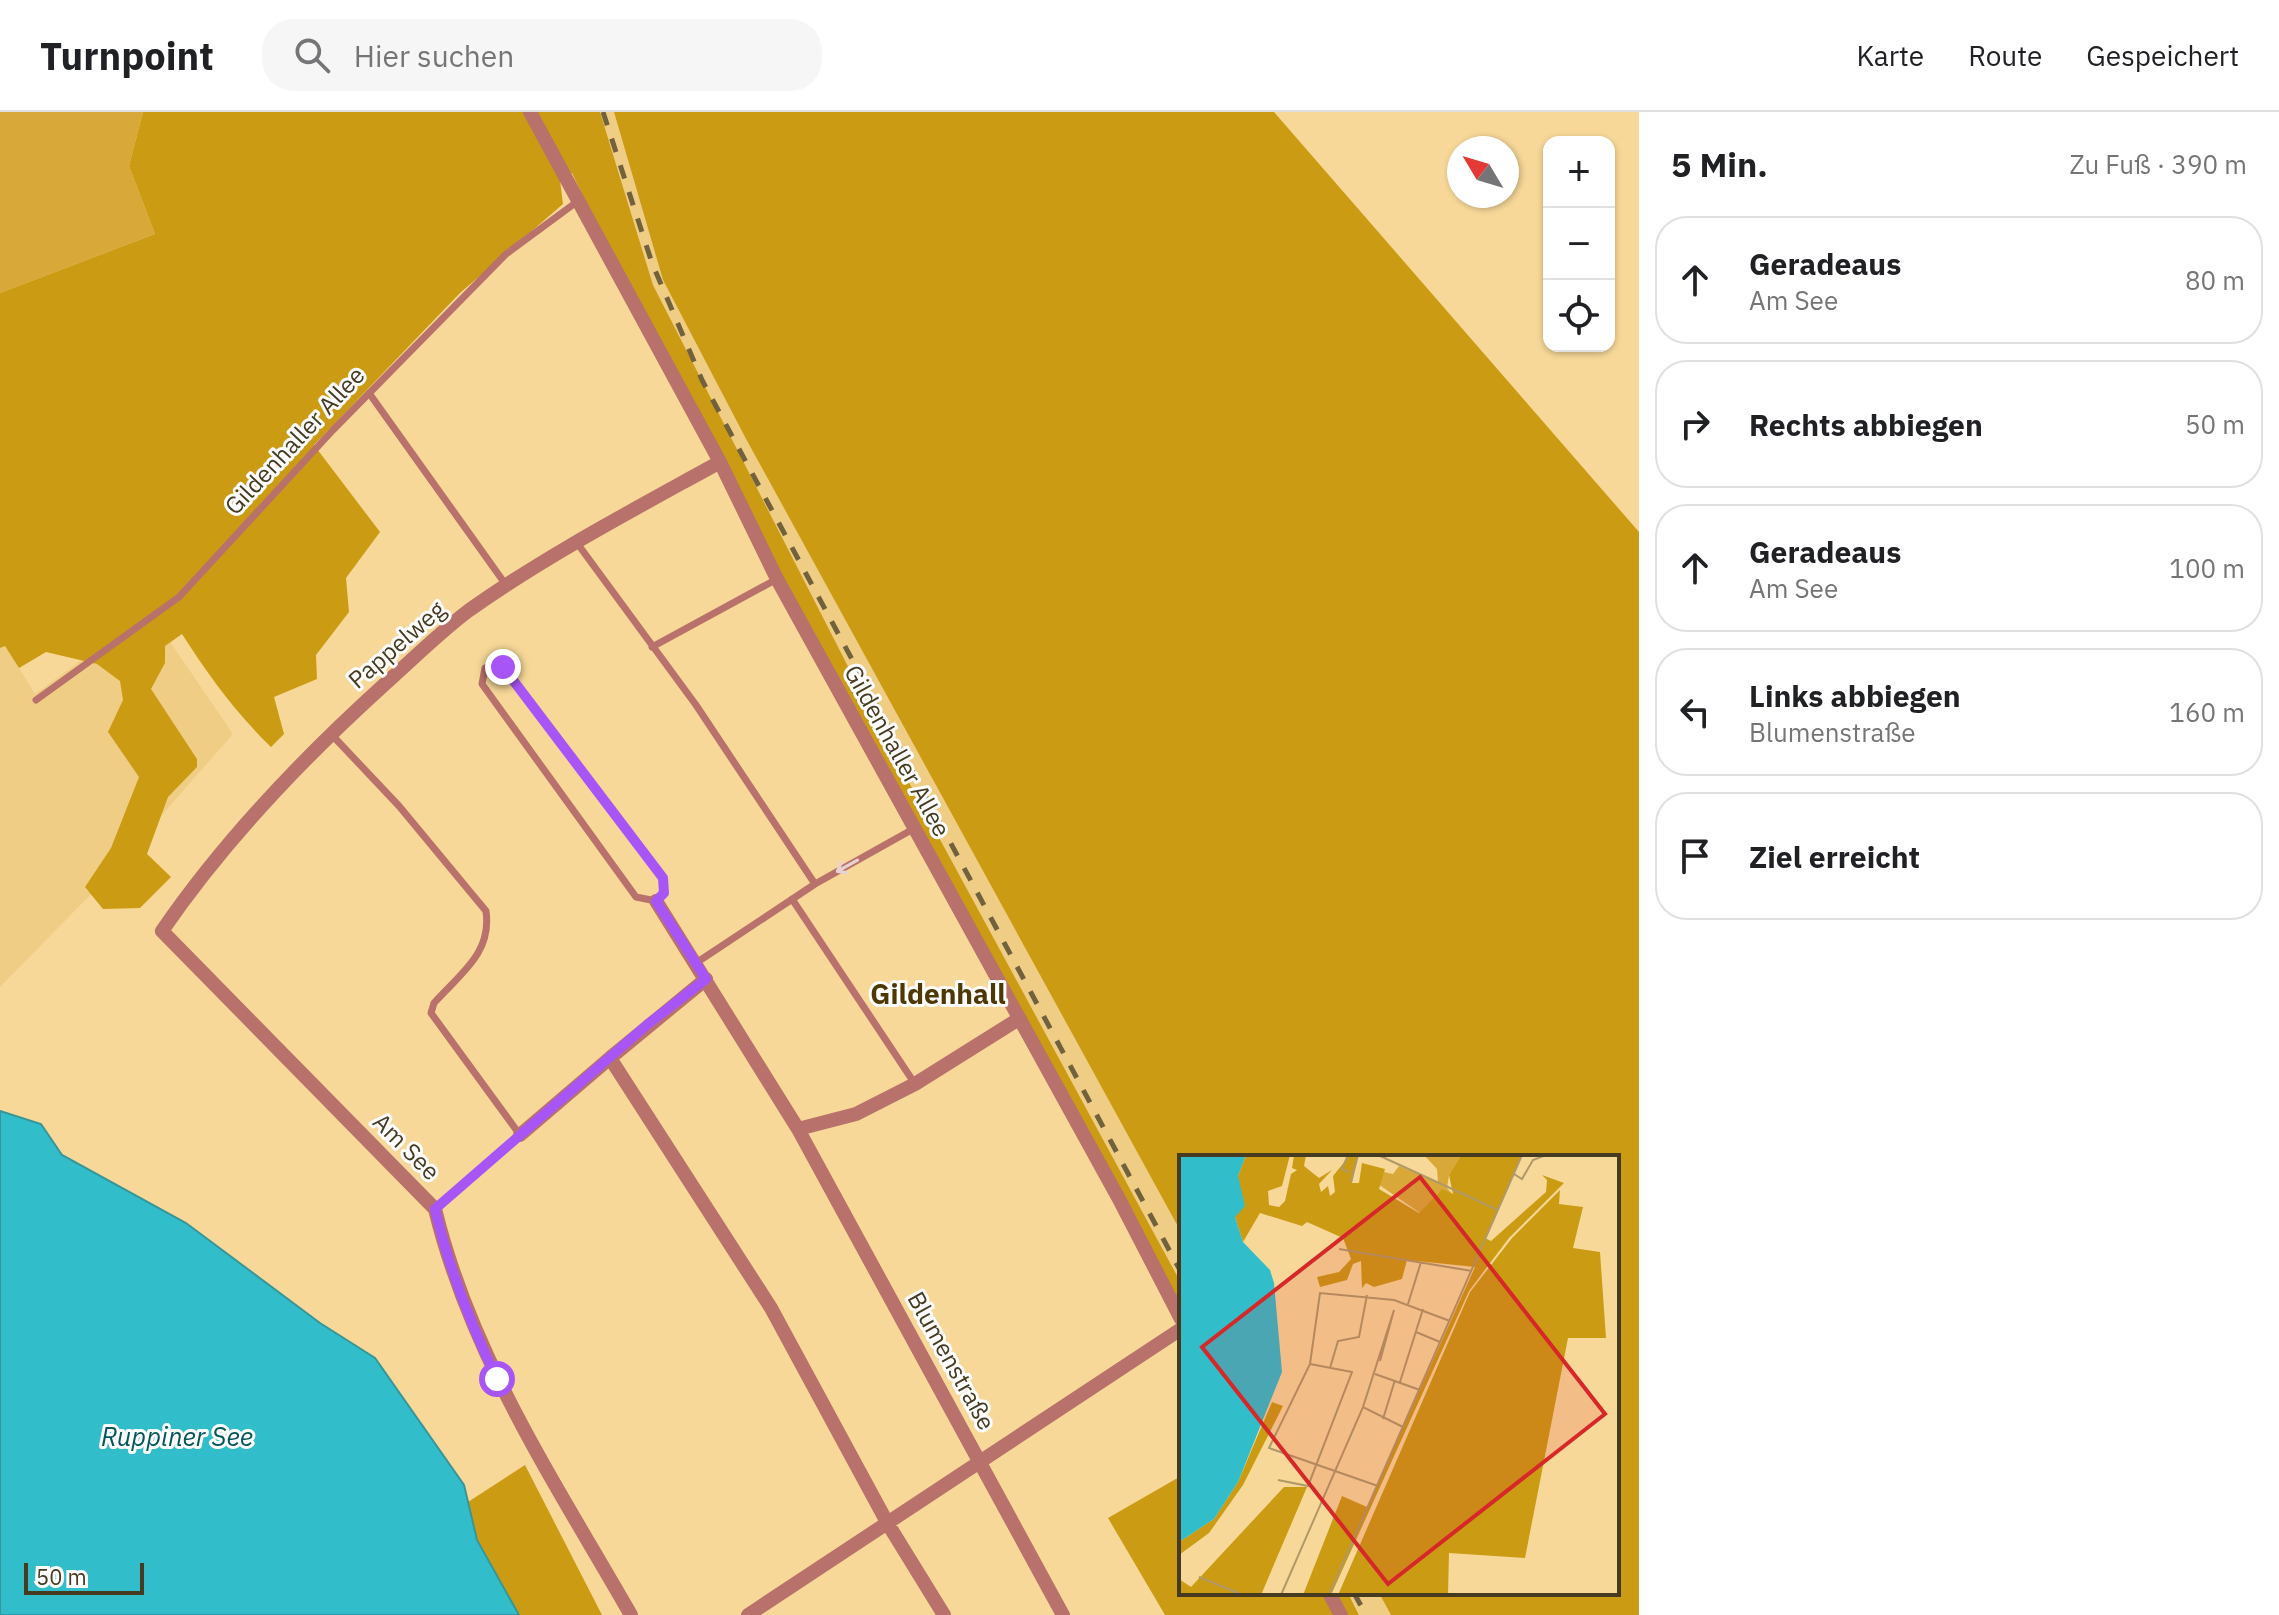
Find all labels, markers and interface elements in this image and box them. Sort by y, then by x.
search box [262,19,822,91]
text: Turnpoint [40,31,214,80]
icon: search [290,33,334,77]
text: Hier suchen [354,36,514,75]
text: Karte [1856,37,1924,74]
text: Route [1968,37,2042,74]
text: Gespeichert [2086,37,2239,74]
north arrow [1447,136,1519,208]
map controls [1543,136,1615,352]
button: + [1543,136,1615,208]
text: 5 Min. [1671,142,1768,186]
text: Zu Fuß · 390 m [2069,147,2247,181]
button: − [1543,208,1615,280]
text: Geradeaus [1749,244,1901,283]
icon: ahead [1673,258,1717,302]
text: 80 m [2185,263,2245,297]
button: locate [1543,280,1615,352]
text: Am See [1749,283,1838,317]
street label: Gildenhaller Allee [217,359,371,521]
icon: right [1673,402,1717,446]
text: Rechts abbiegen [1749,405,1983,444]
text: 50 m [2185,407,2245,441]
text: Geradeaus [1749,532,1901,571]
icon: ahead [1673,546,1717,590]
text: 100 m [2169,551,2245,585]
text: Am See [1749,571,1838,605]
street label: Pappelweg [341,593,452,695]
route end [485,649,521,685]
street label: Gildenhaller Allee [837,659,958,842]
text: Links abbiegen [1749,676,1961,715]
icon: left [1673,690,1717,734]
text: 160 m [2169,695,2245,729]
text: Blumenstraße [1749,715,1915,749]
icon: arrive [1673,834,1717,878]
text: Ziel erreicht [1749,837,1920,876]
one-way arrow [836,858,859,874]
district label: Gildenhall [870,975,1006,1012]
street label: Am See [366,1106,447,1187]
inset map [1179,1155,1619,1595]
street label: Blumenstraße [901,1286,1003,1435]
route start [479,1361,515,1397]
water label: Ruppiner See [101,1419,253,1453]
scale bar [24,1559,144,1595]
text: 50 m [36,1562,87,1591]

